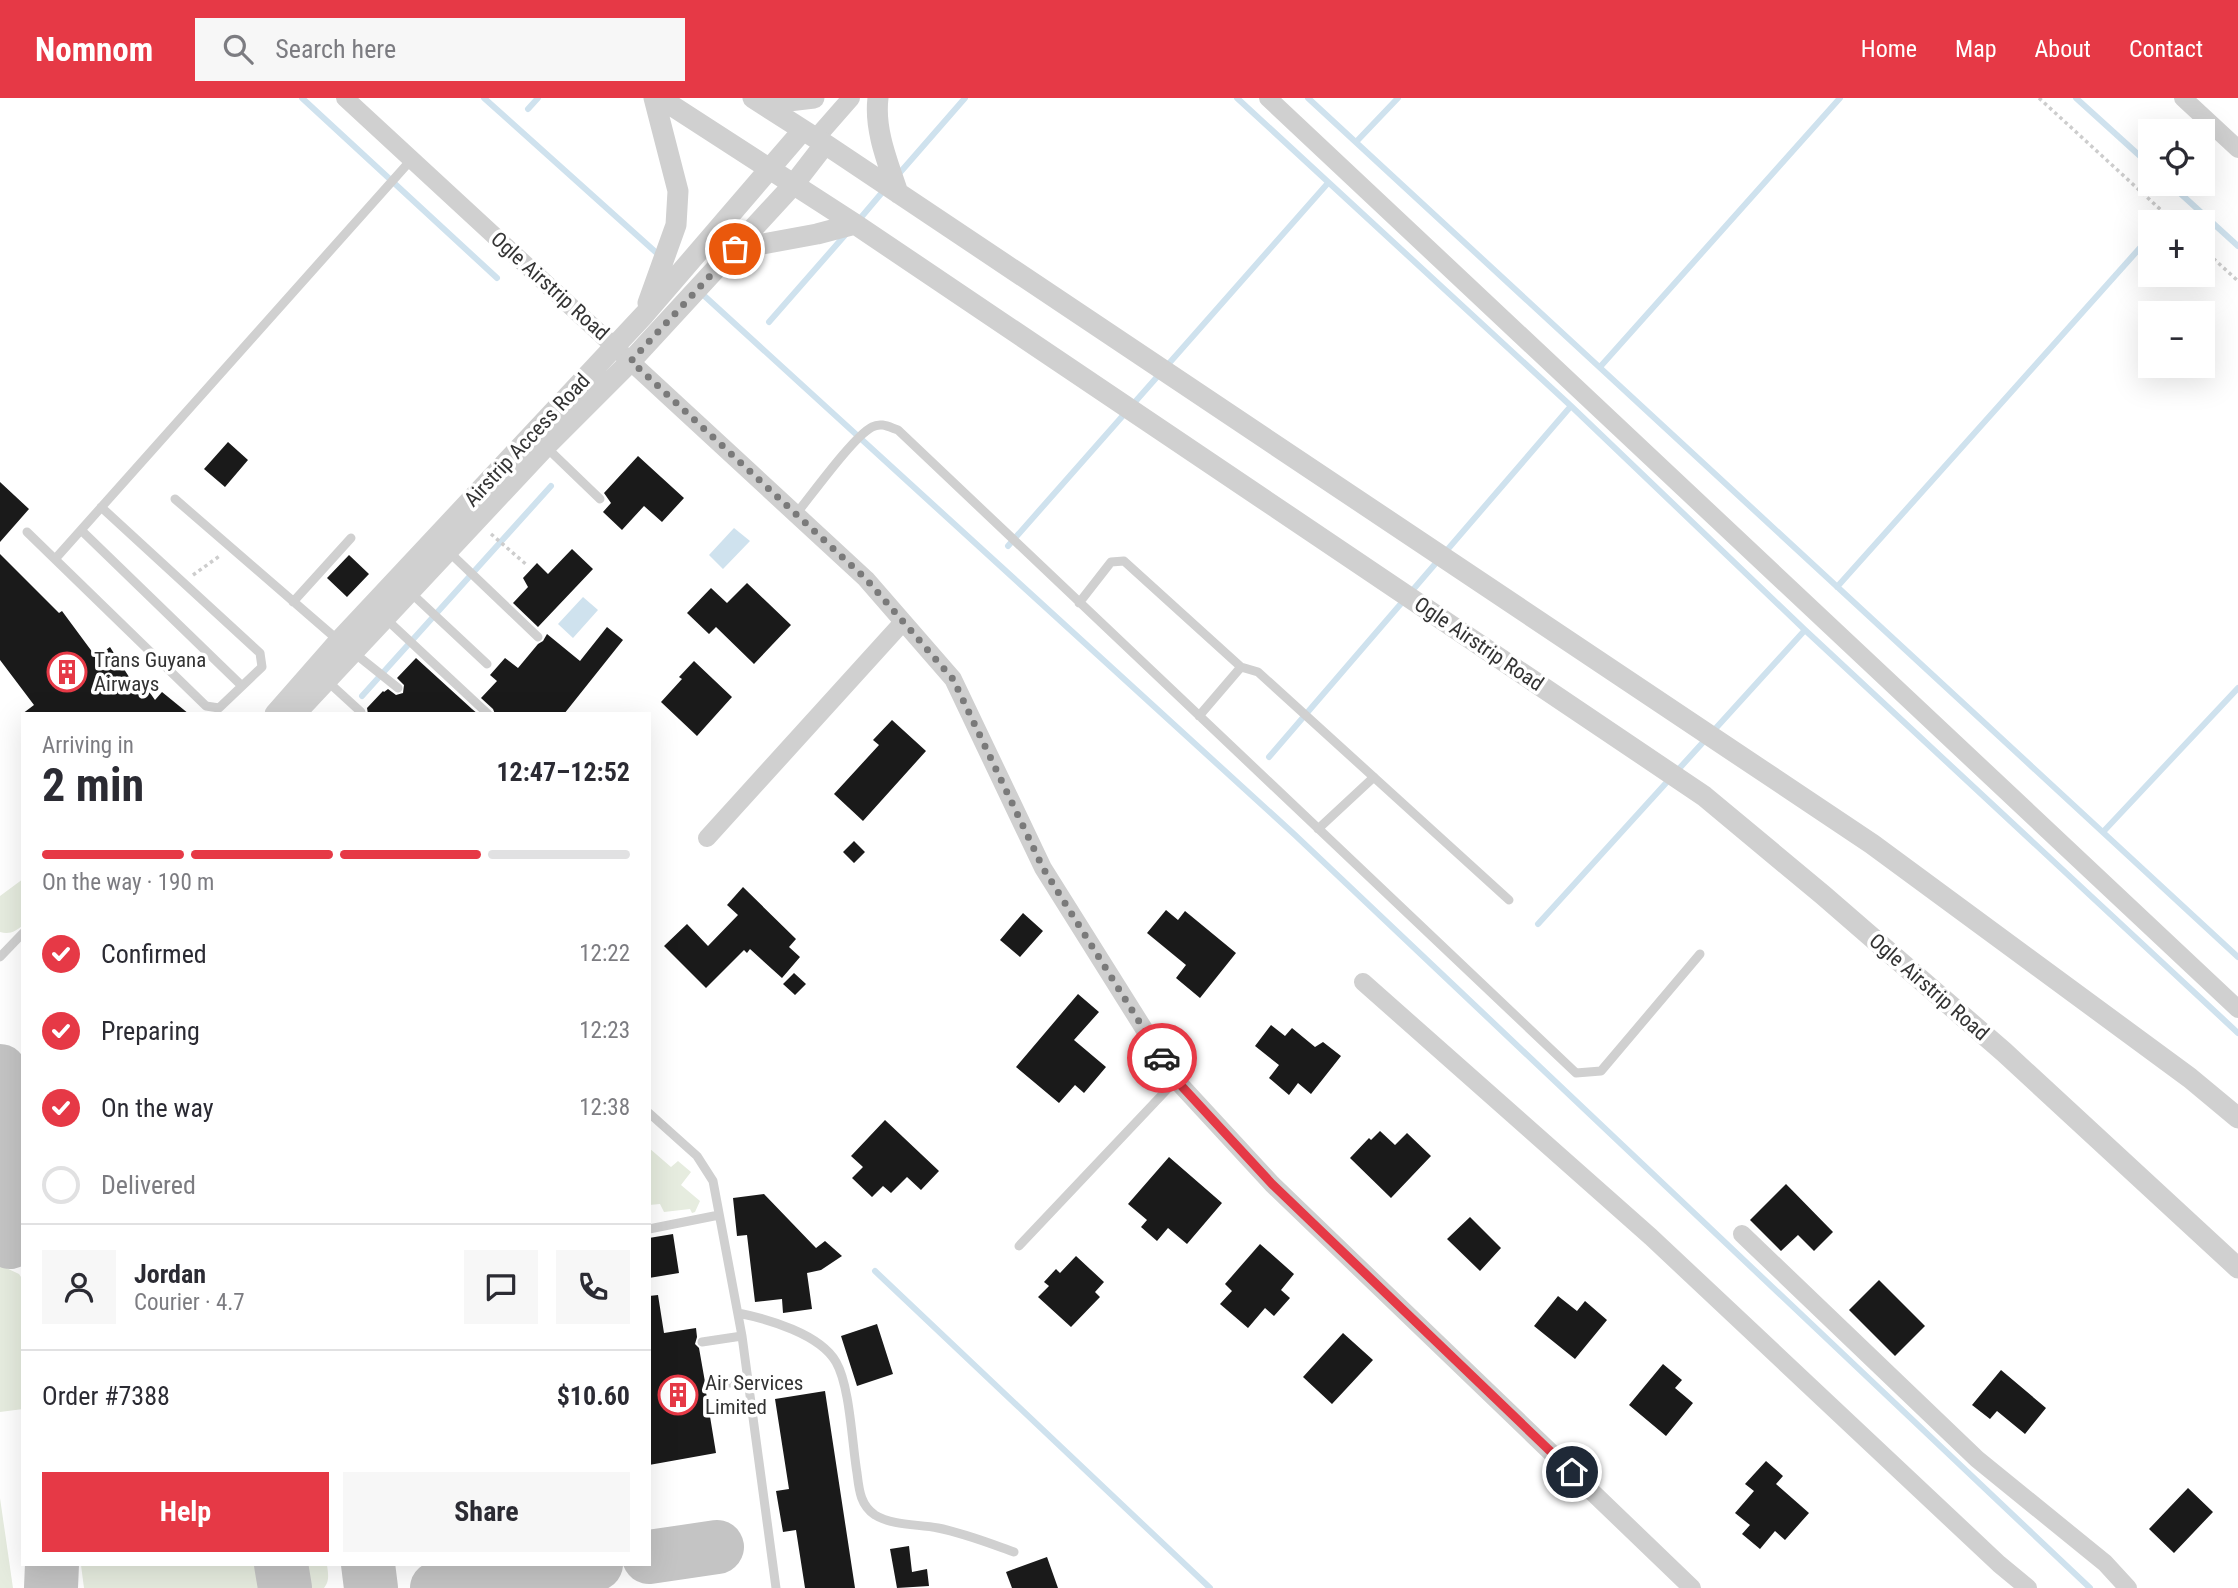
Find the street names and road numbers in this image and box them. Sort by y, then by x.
street label: Ogle Airstrip Road [486,227,614,345]
street label: Airstrip Access Road [459,369,595,511]
street label: Ogle Airstrip Road [1410,592,1548,696]
street label: Ogle Airstrip Road [1864,929,1994,1045]

